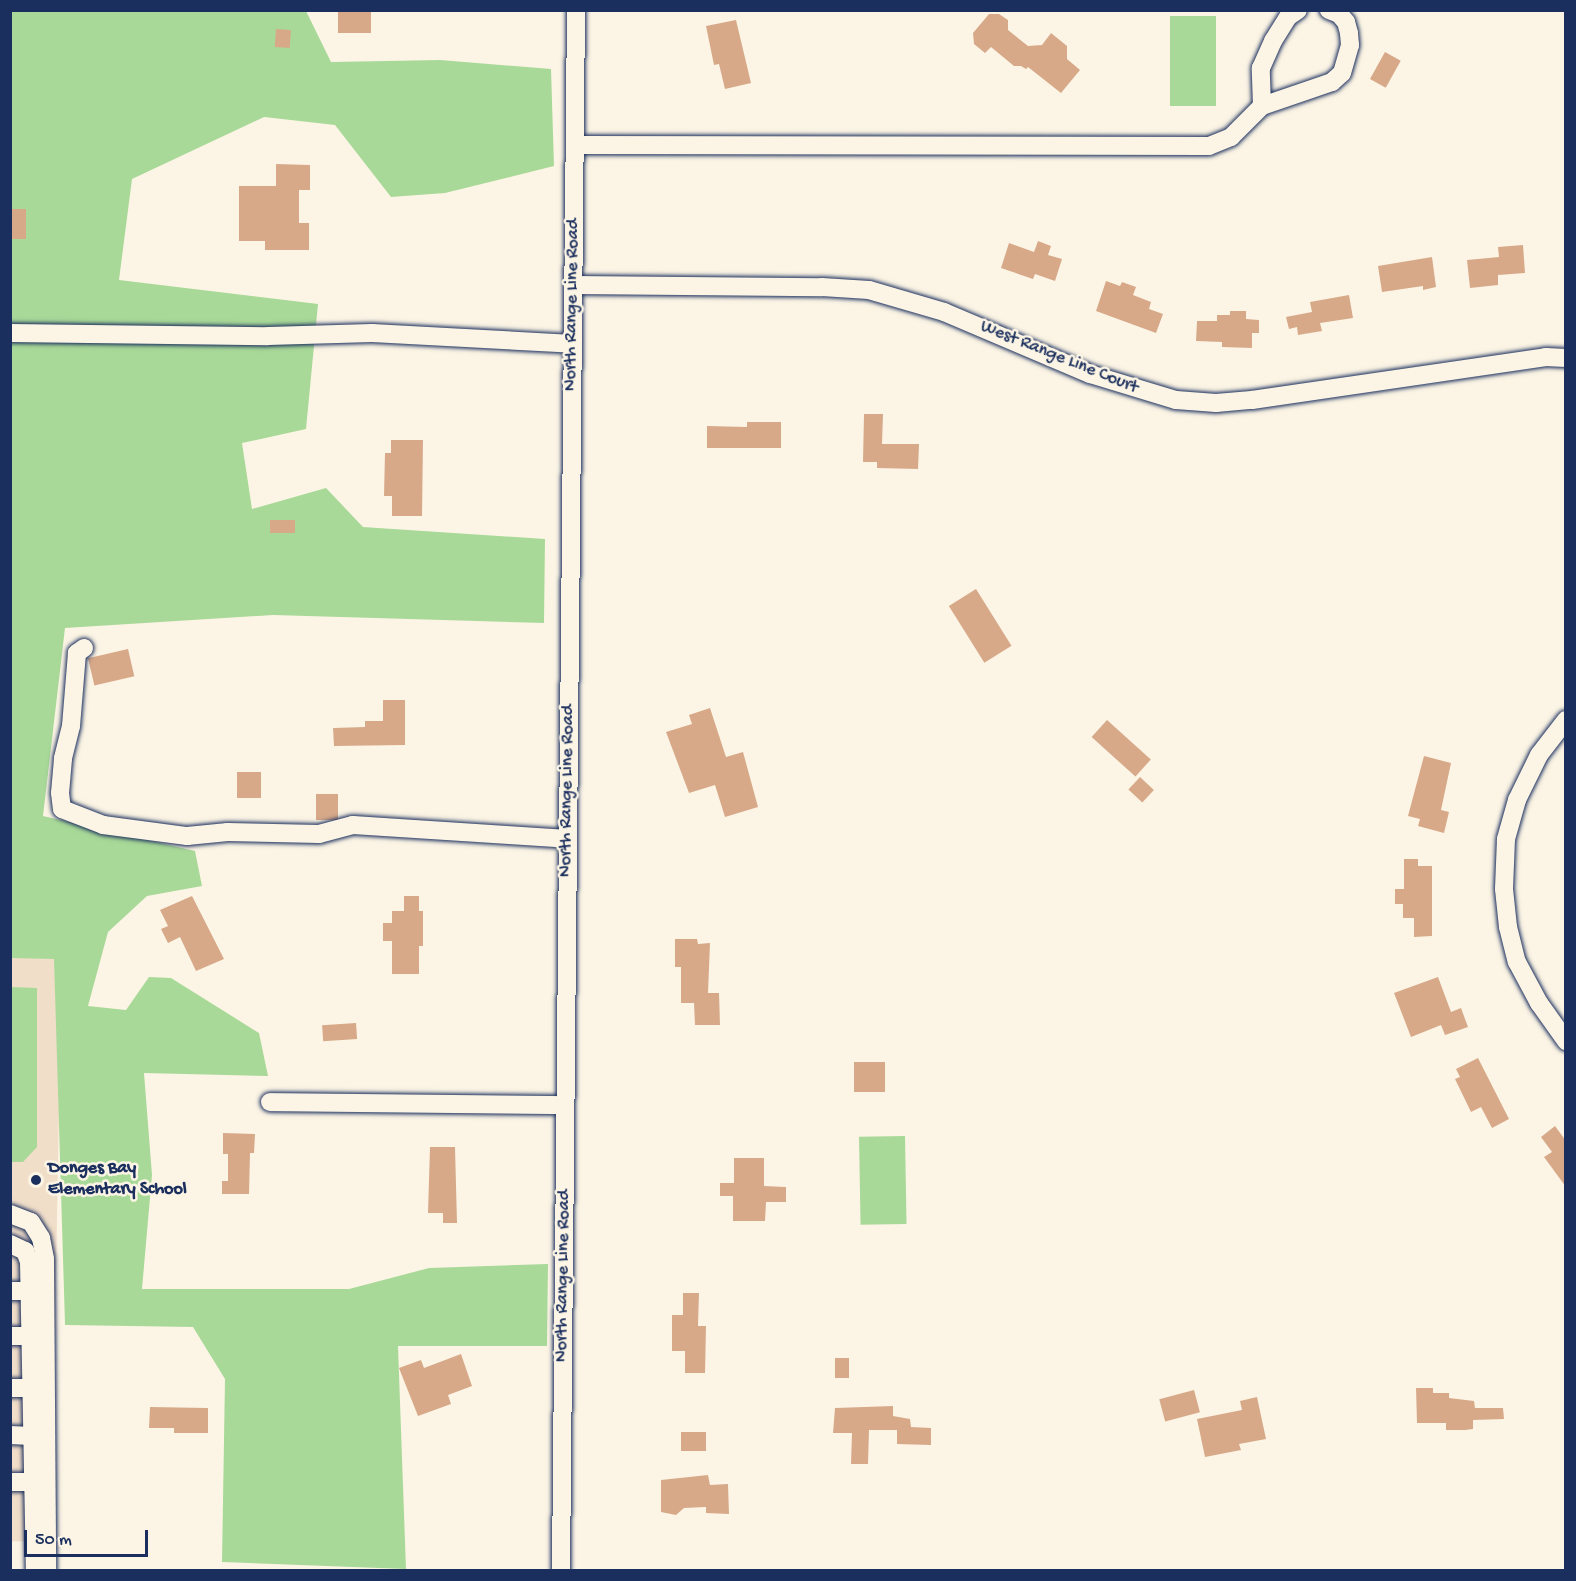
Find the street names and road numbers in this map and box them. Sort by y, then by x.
street label: North Range Line Road [561,219,585,391]
street label: West Range Line Court [977,316,1141,400]
street label: North Range Line Road [556,705,580,877]
street label: North Range Line Road [552,1190,576,1362]

